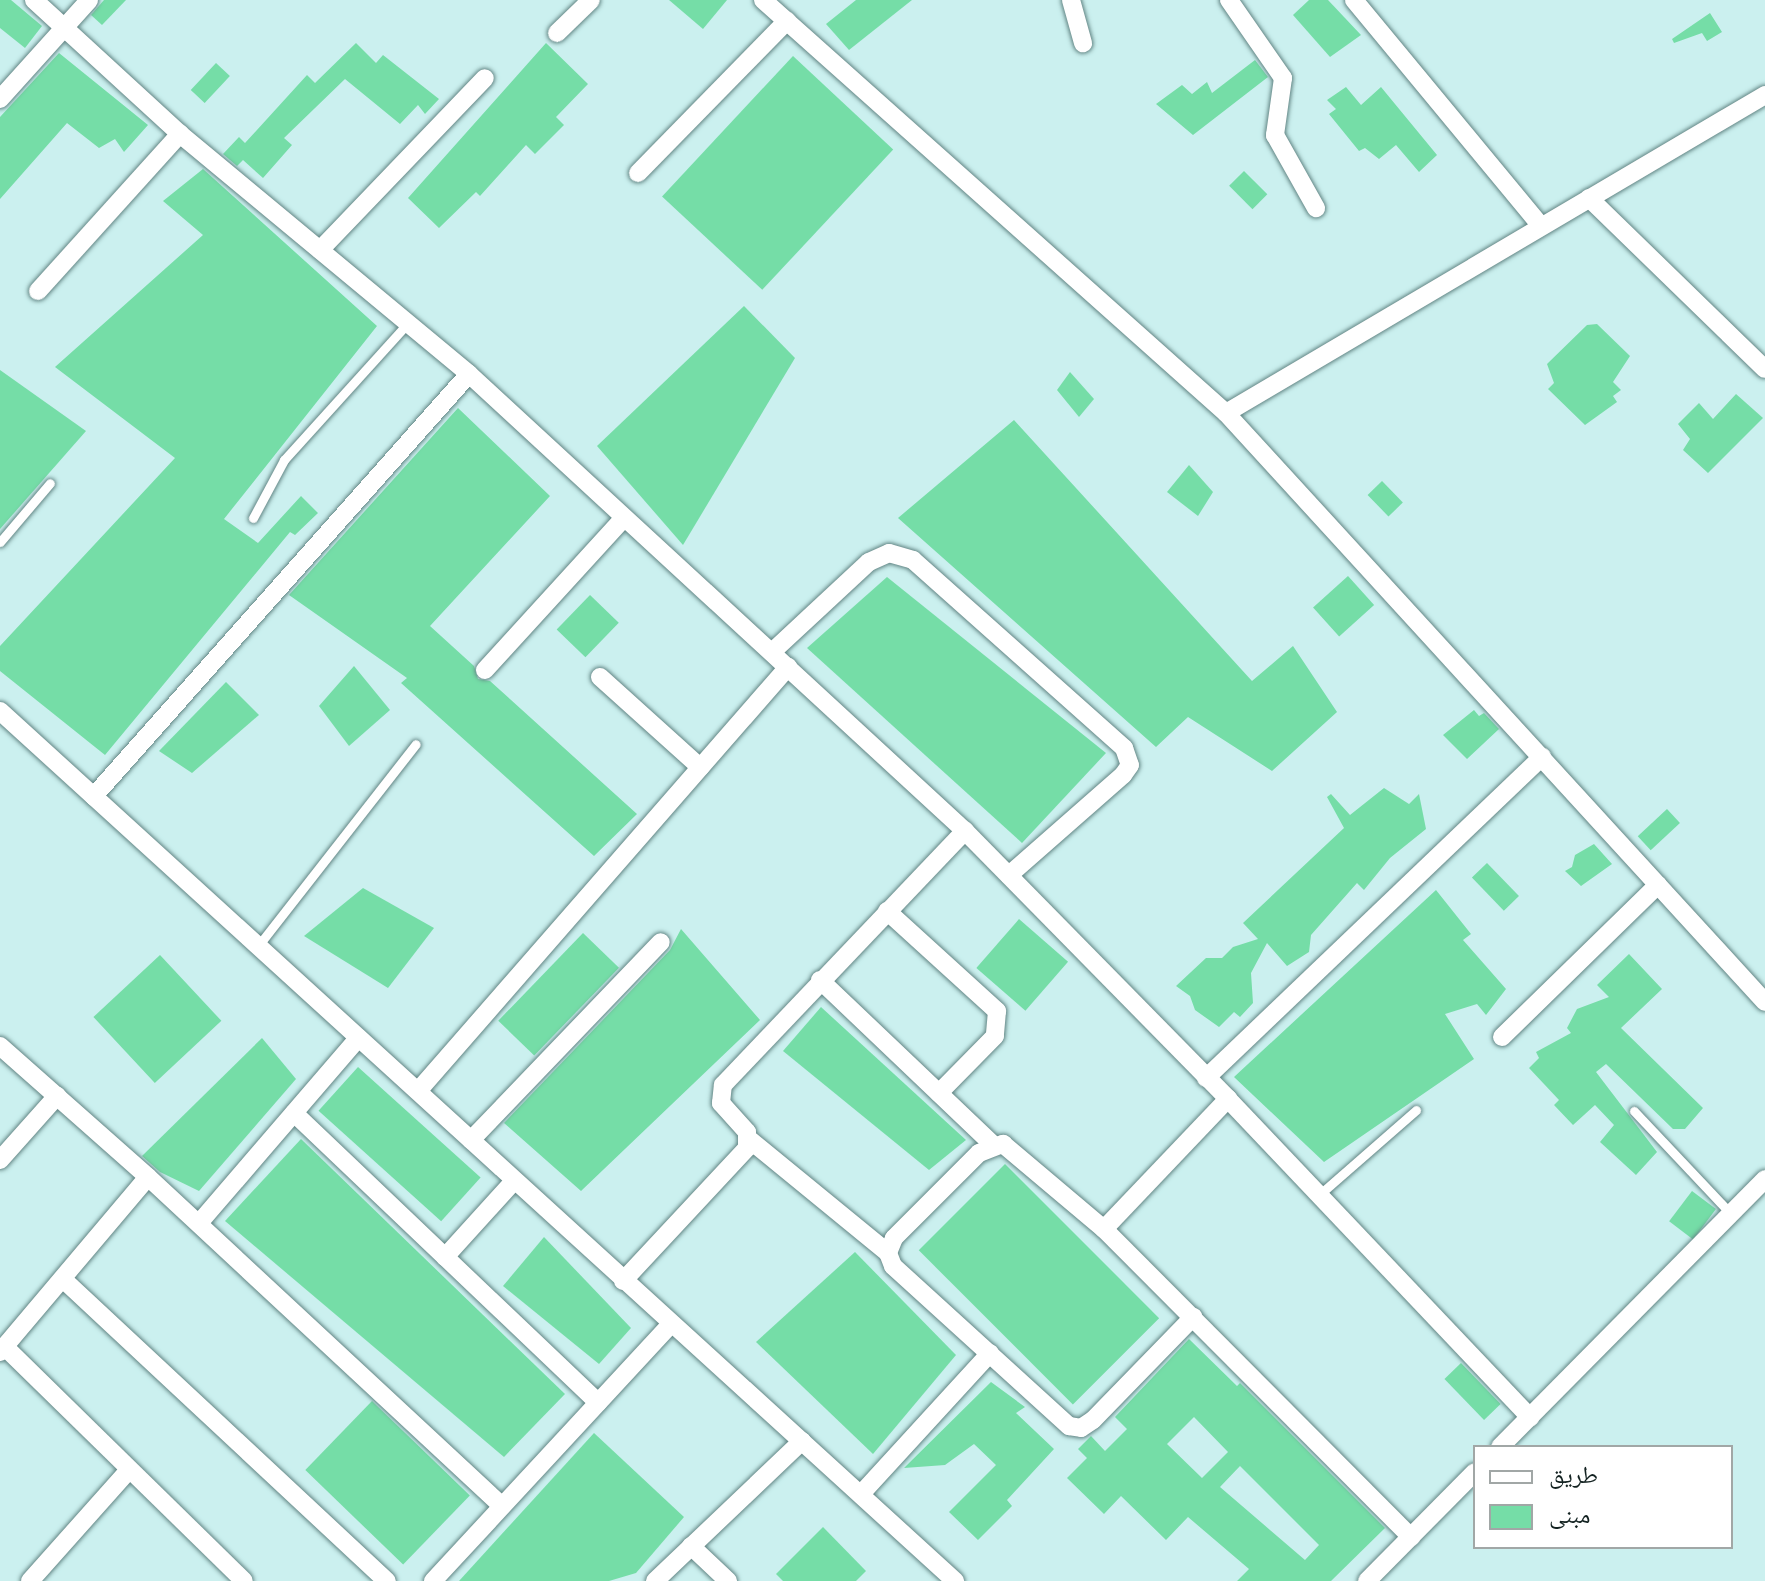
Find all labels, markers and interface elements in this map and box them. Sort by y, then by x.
legend [1473,1445,1733,1549]
text: طريق [1549,1457,1598,1492]
text: مبنى [1549,1497,1590,1532]

